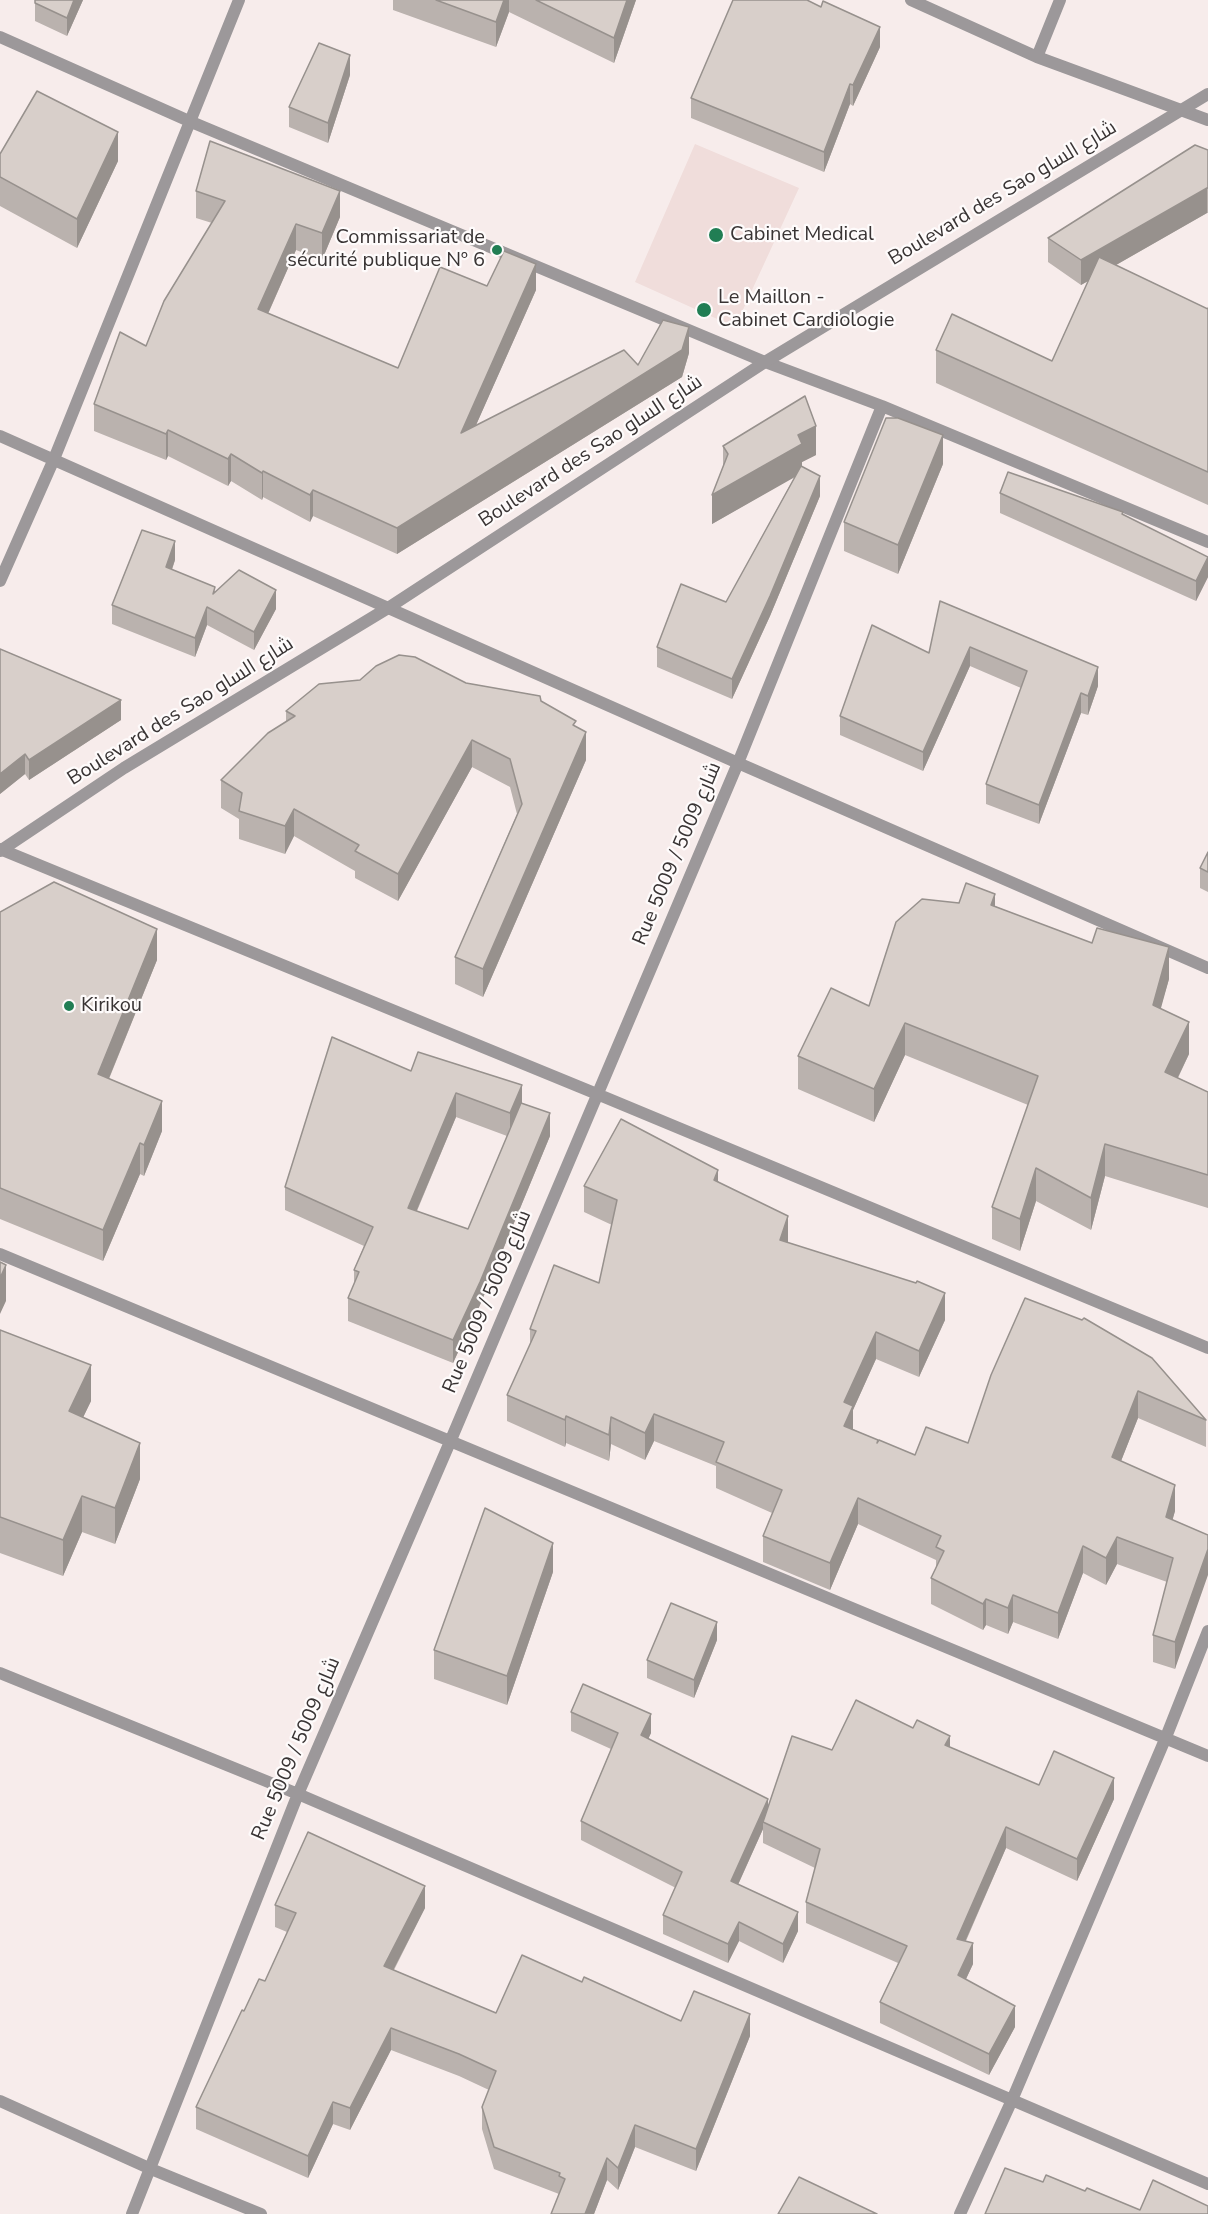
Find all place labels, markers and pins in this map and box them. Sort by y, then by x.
place label: Cabinet Medical [730,223,874,247]
place label: Commissariat de sécurité publique Nº 6 [287,226,485,273]
marker: Cabinet Medical [707,226,725,244]
marker: Commissariat de sécurité publique Nº 6 [490,243,504,257]
place label: Le Maillon - Cabinet Cardiologie [718,286,894,333]
marker: Le Maillon - Cabinet Cardiologie [695,301,713,319]
place label: Kirikou [81,994,142,1018]
marker: Kirikou [62,999,76,1013]

